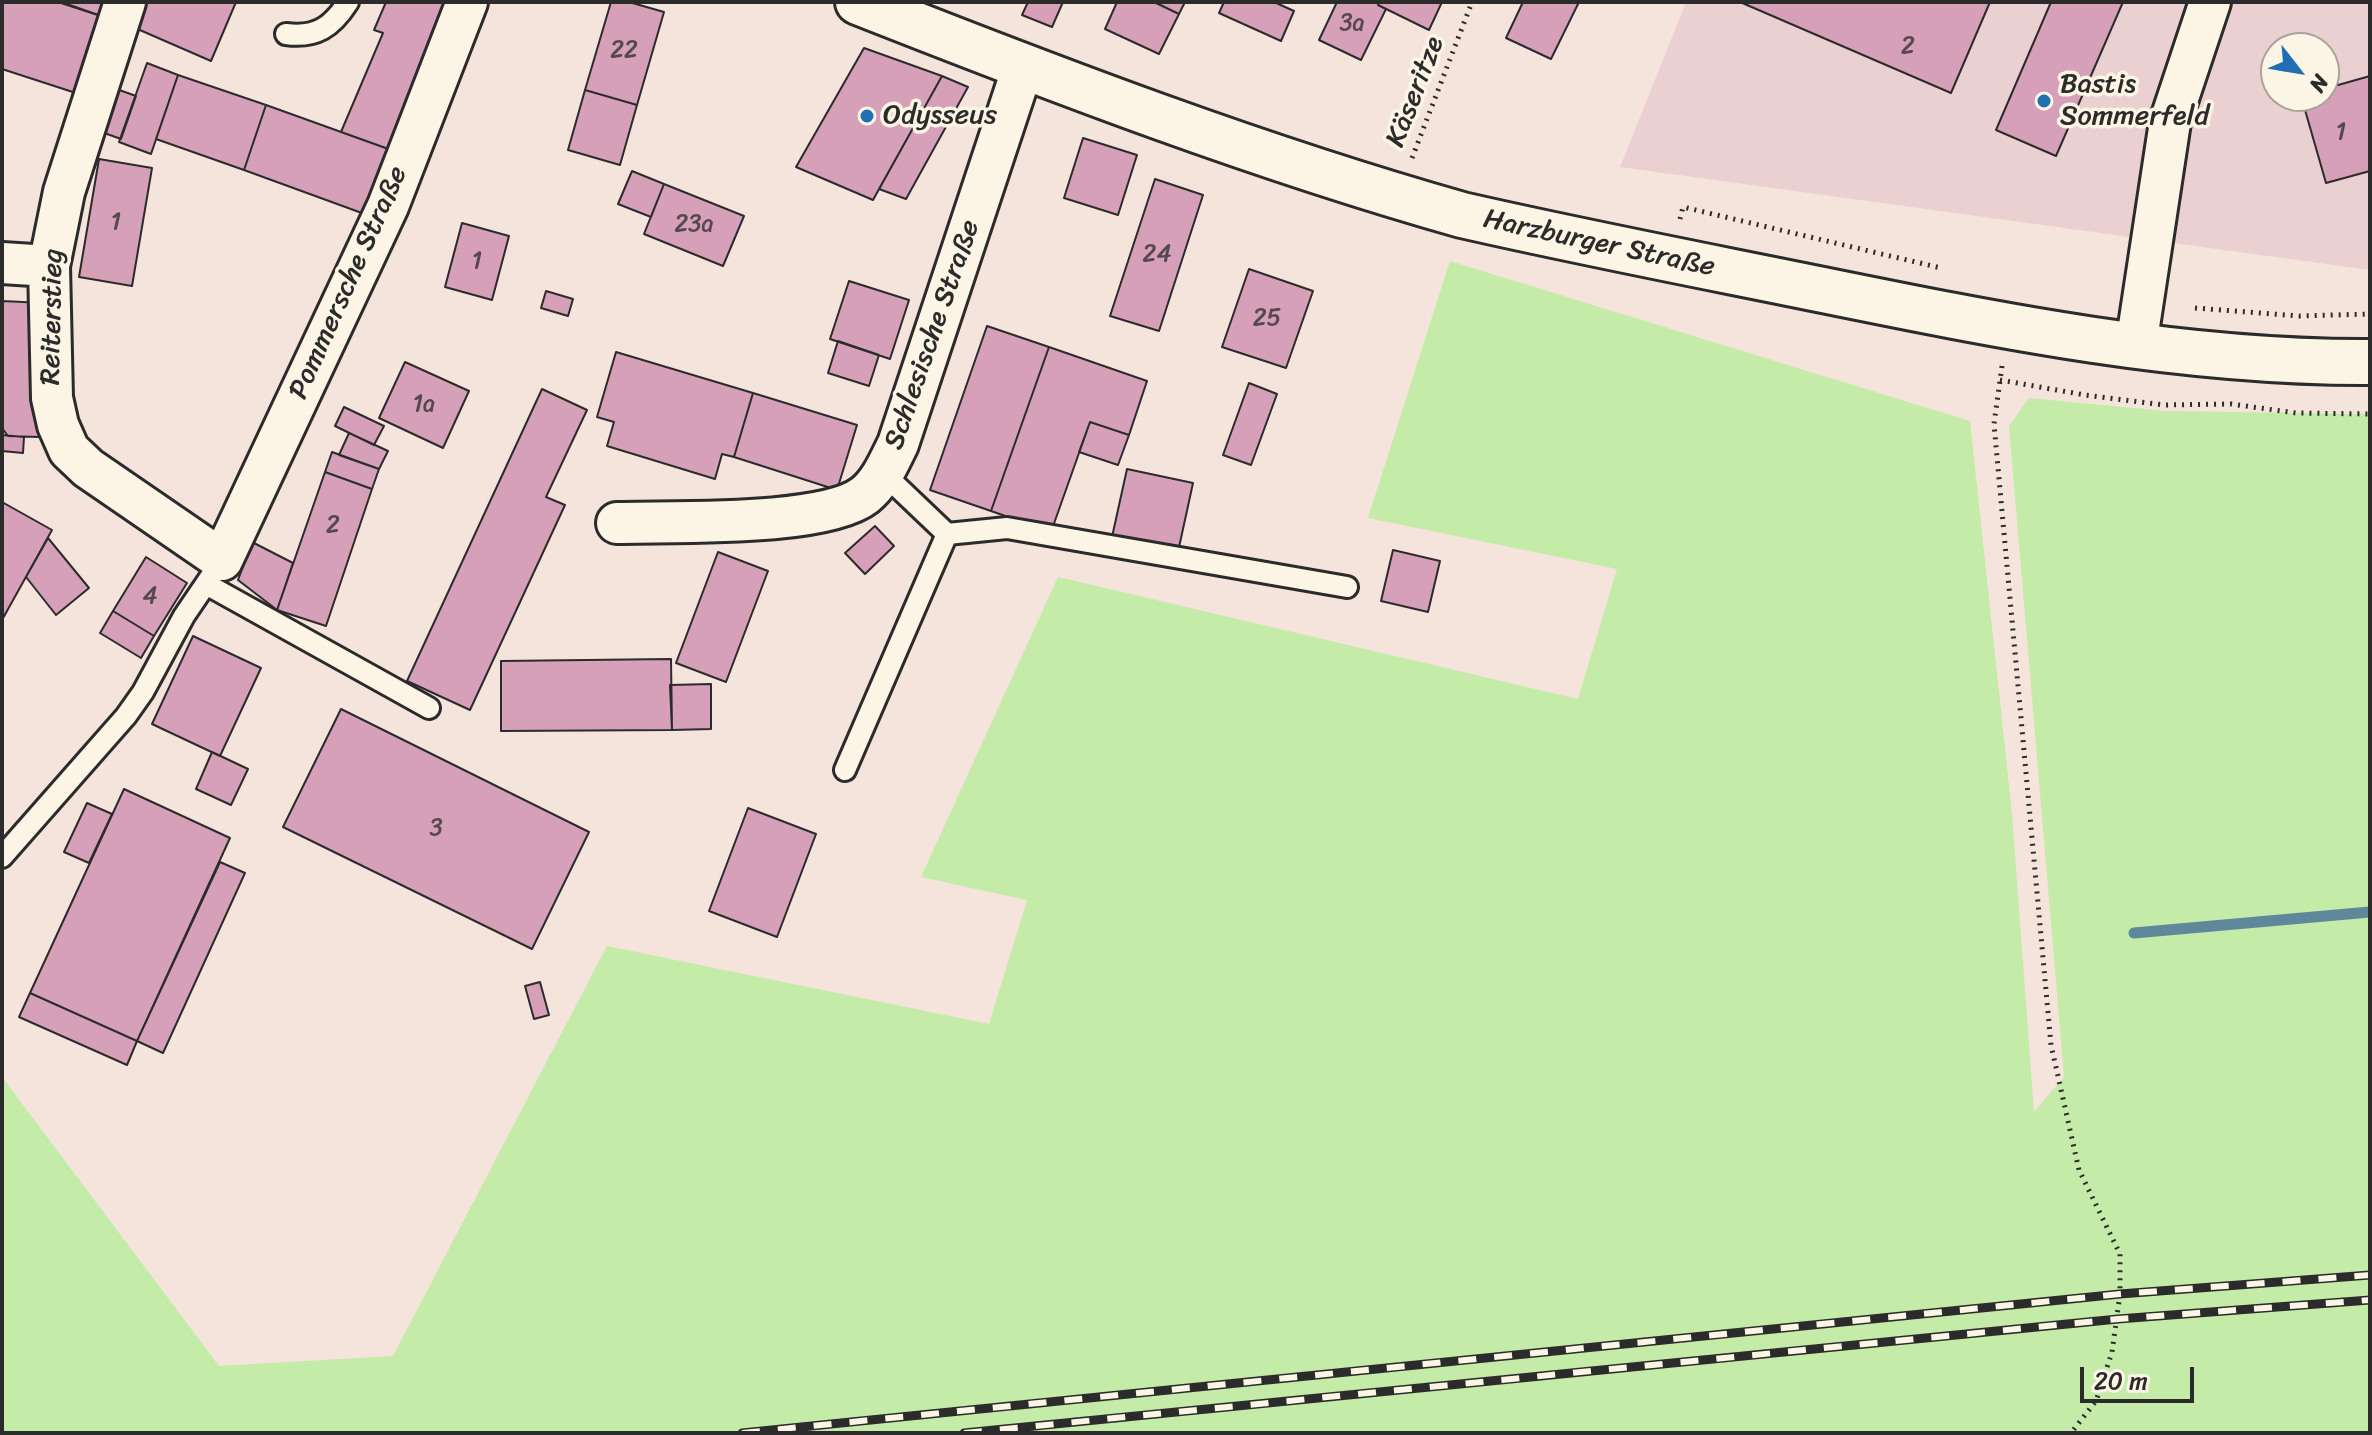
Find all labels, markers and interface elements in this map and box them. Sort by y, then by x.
house number: 3a [1339,10,1365,38]
street label: Käseritze [1380,32,1452,152]
north arrow [2260,32,2340,112]
house number: 2 [1901,33,1915,61]
house number: 22 [610,37,638,65]
text: N [2299,67,2340,100]
place label: Bastis Sommerfeld [2060,68,2209,134]
marker: Bastis Sommerfeld [2035,92,2053,110]
place label: Odysseus [883,99,997,133]
marker: Odysseus [858,107,876,125]
house number: 1 [2336,119,2346,147]
street label: Pommersche Straße [283,161,415,405]
street label: Harzburger Straße [1480,203,1718,285]
house number: 1 [111,209,121,237]
house number: 23a [674,211,714,239]
street label: Schlesische Straße [878,216,988,454]
house number: 24 [1143,241,1171,269]
house number: 1 [472,248,482,276]
street label: Reiterstieg [35,249,71,385]
house number: 25 [1253,305,1281,333]
house number: 1a [413,391,435,419]
house number: 2 [326,512,340,540]
house number: 4 [143,583,157,611]
house number: 3 [429,815,443,843]
scale bar [2084,1351,2198,1401]
text: 20 m [2094,1360,2148,1402]

